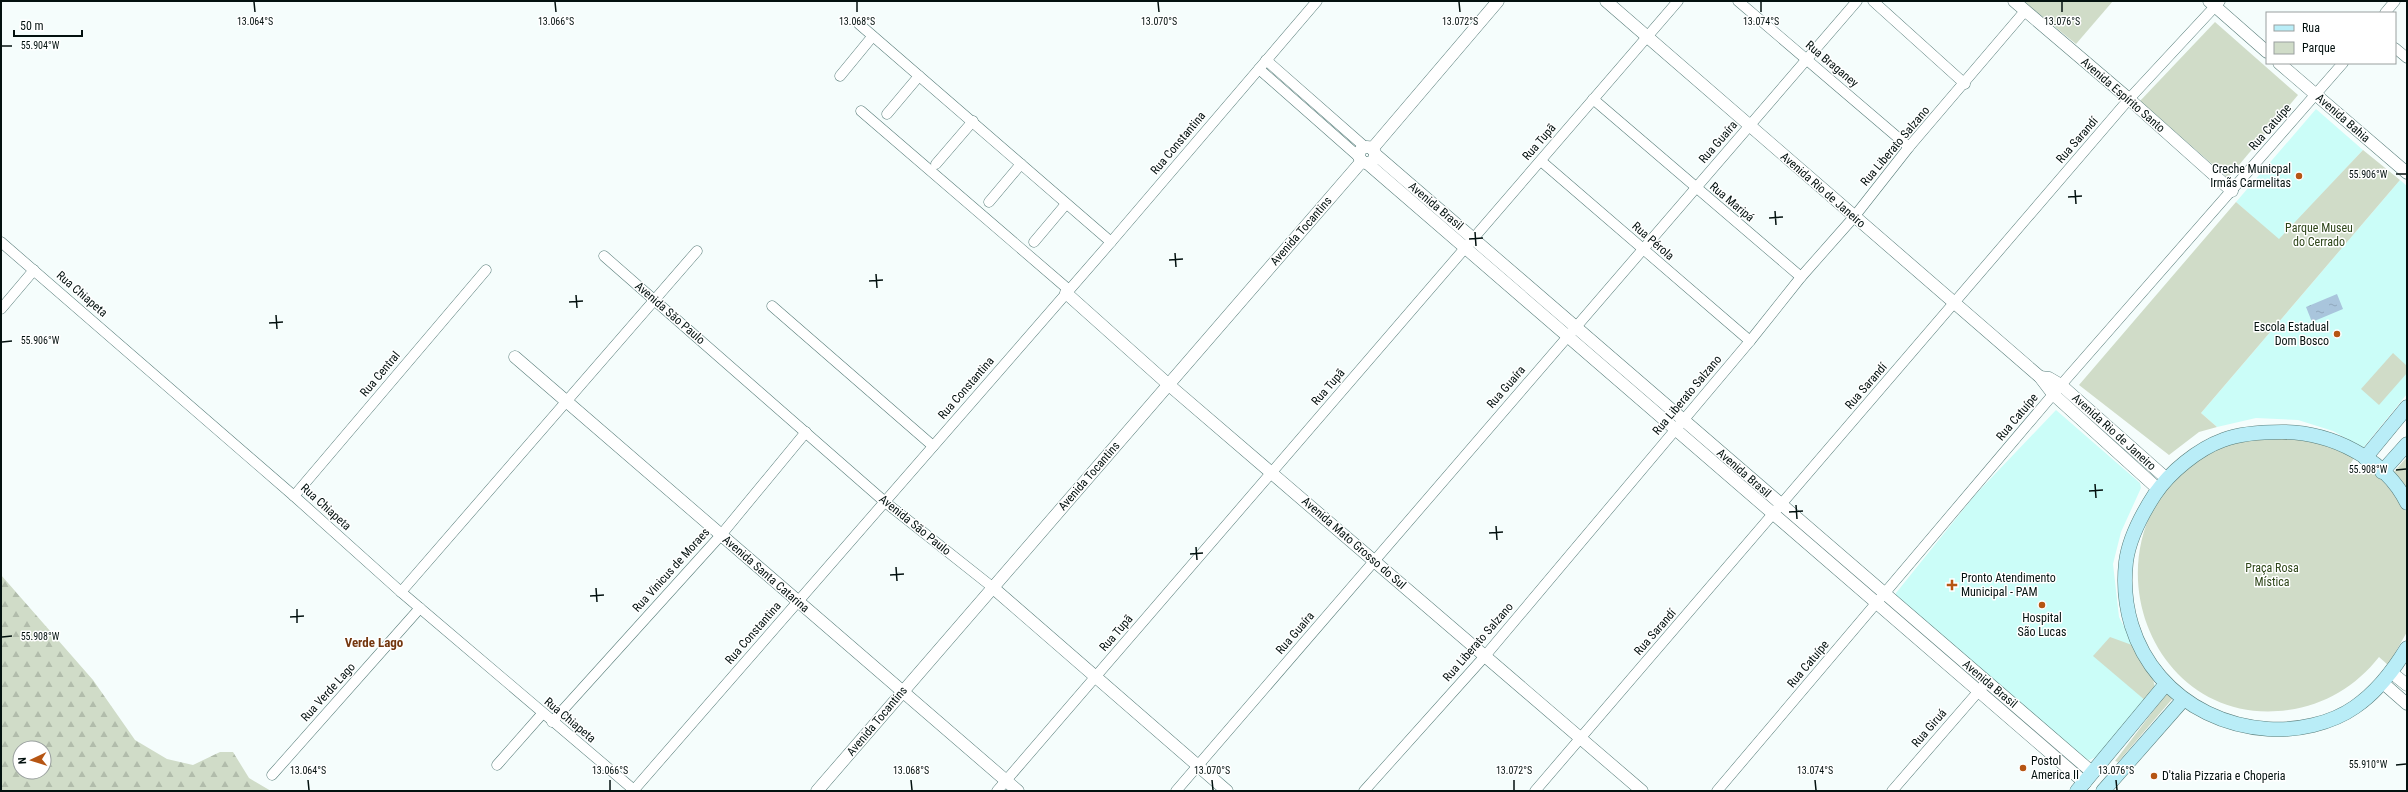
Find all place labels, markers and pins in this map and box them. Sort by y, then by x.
place label: Creche Municpal Irmãs Carmelitas [2210,162,2291,190]
marker: Creche Municpal Irmãs Carmelitas [2294,171,2304,181]
place label: Escola Estadual Dom Bosco [2254,320,2329,348]
marker: Escola Estadual Dom Bosco [2332,329,2342,339]
place label: Pronto Atendimento Municipal - PAM [1961,571,2056,599]
marker: Pronto Atendimento Municipal - PAM [1946,579,1958,591]
marker: Hospital São Lucas [2037,600,2047,610]
place label: Hospital São Lucas [2018,611,2066,639]
place label: Postol America II [2031,754,2079,782]
marker: Postol America II [2018,763,2028,773]
place label: D'talia Pizzaria e Choperia [2162,769,2286,783]
marker: D'talia Pizzaria e Choperia [2149,771,2159,781]

